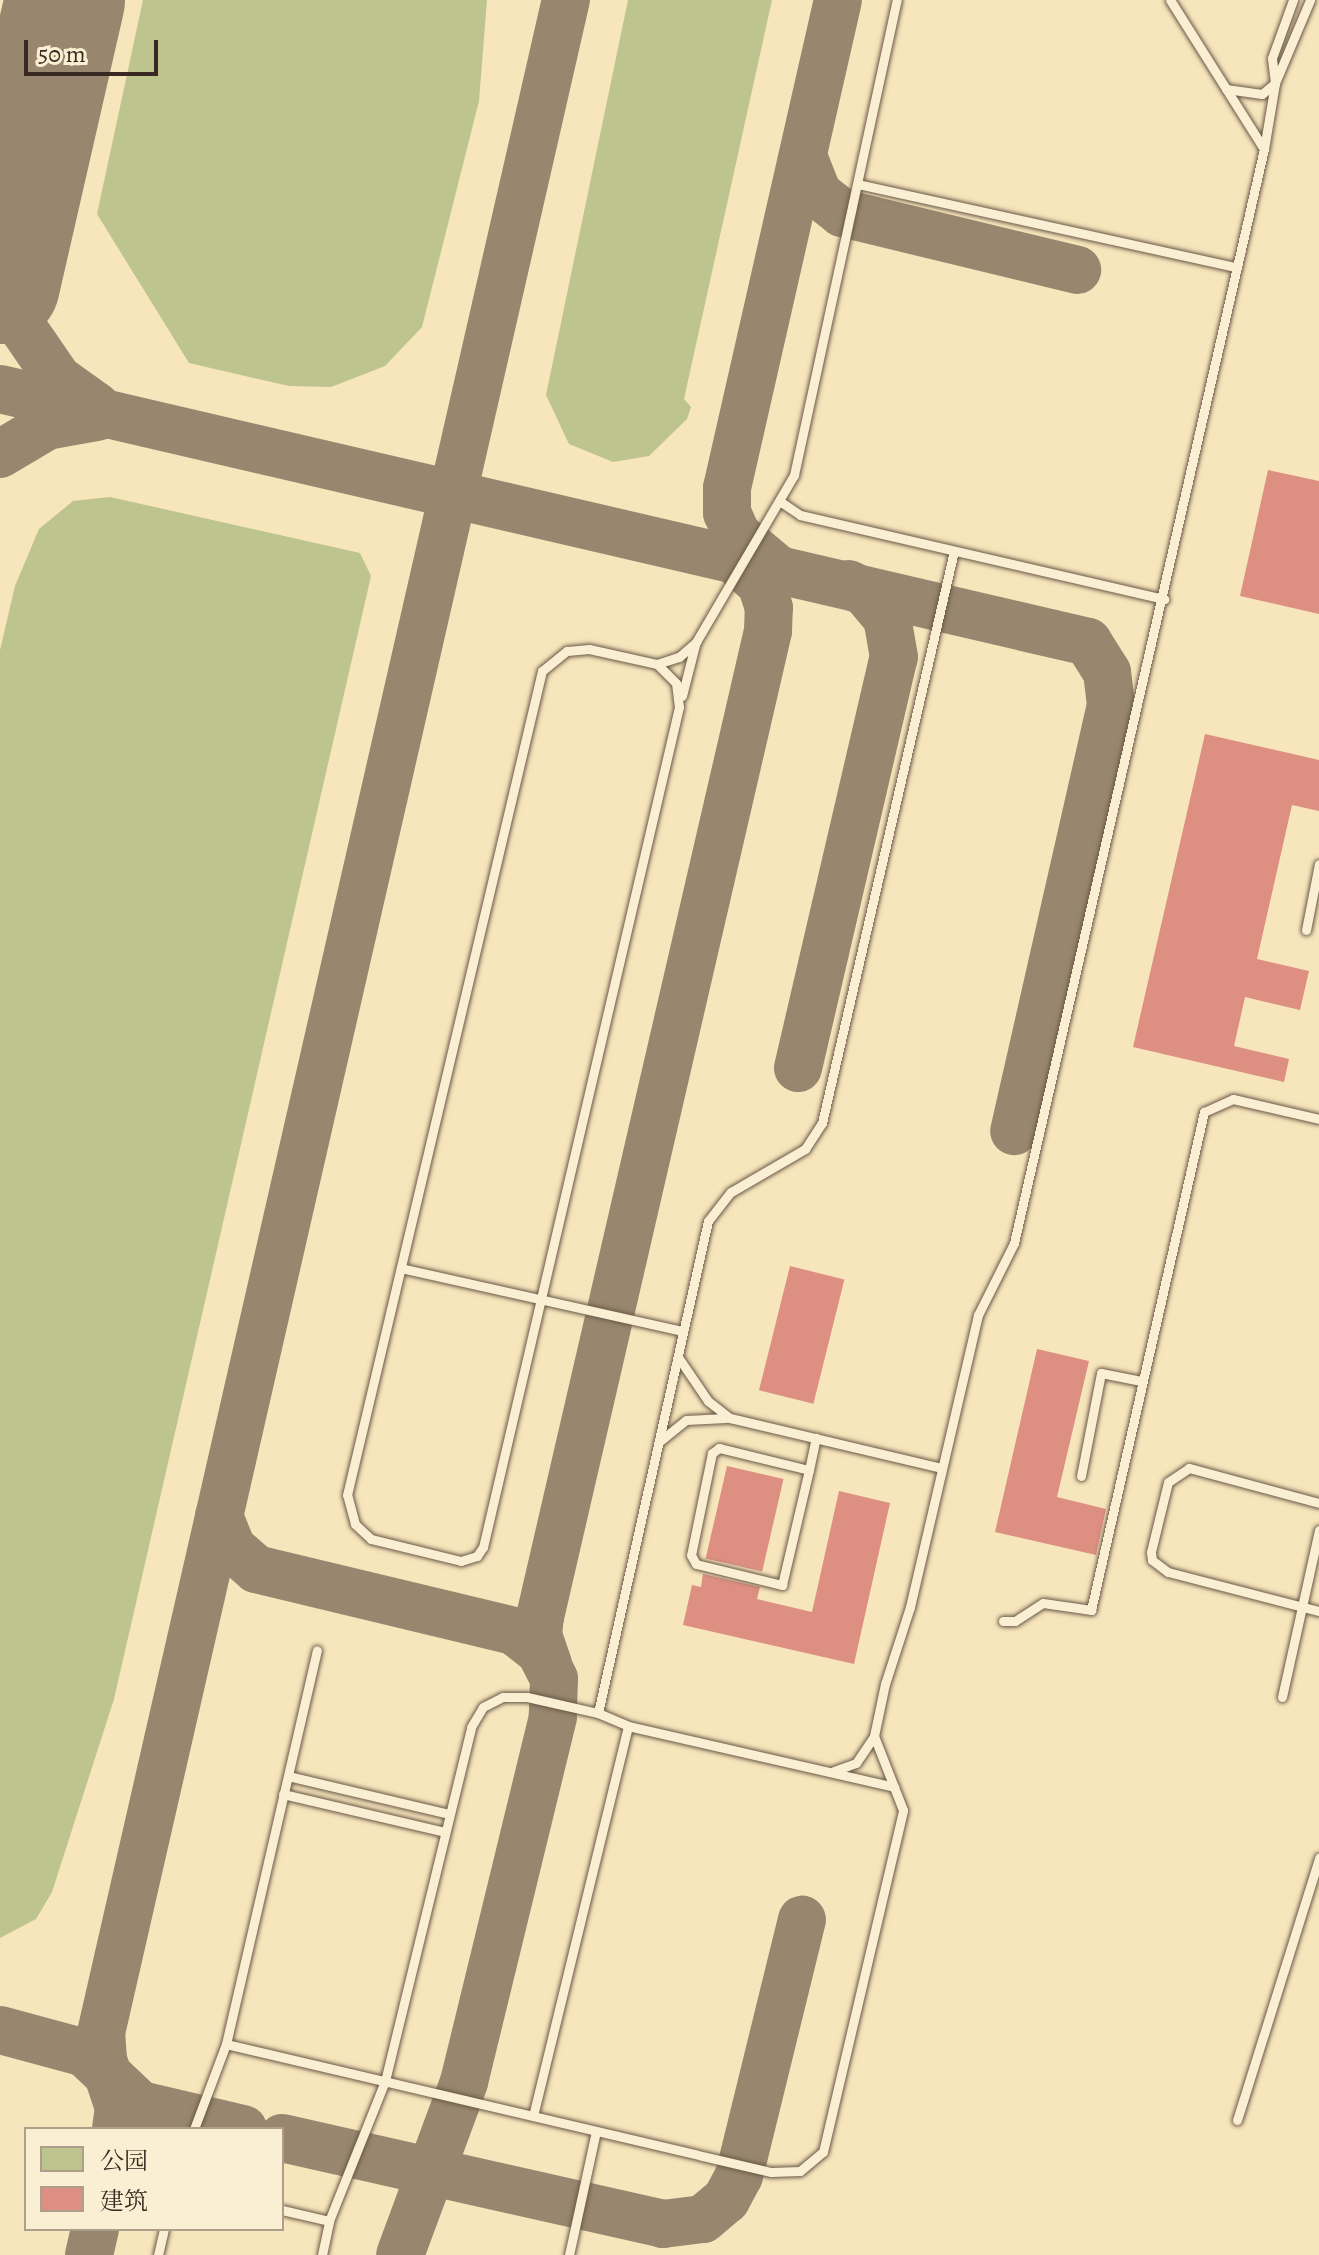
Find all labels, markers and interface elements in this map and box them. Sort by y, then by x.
scale bar [28,24,162,74]
text: 50 m [38,38,86,70]
legend [24,2127,284,2231]
text: 公园 [100,2145,148,2177]
text: 建筑 [100,2185,148,2217]

